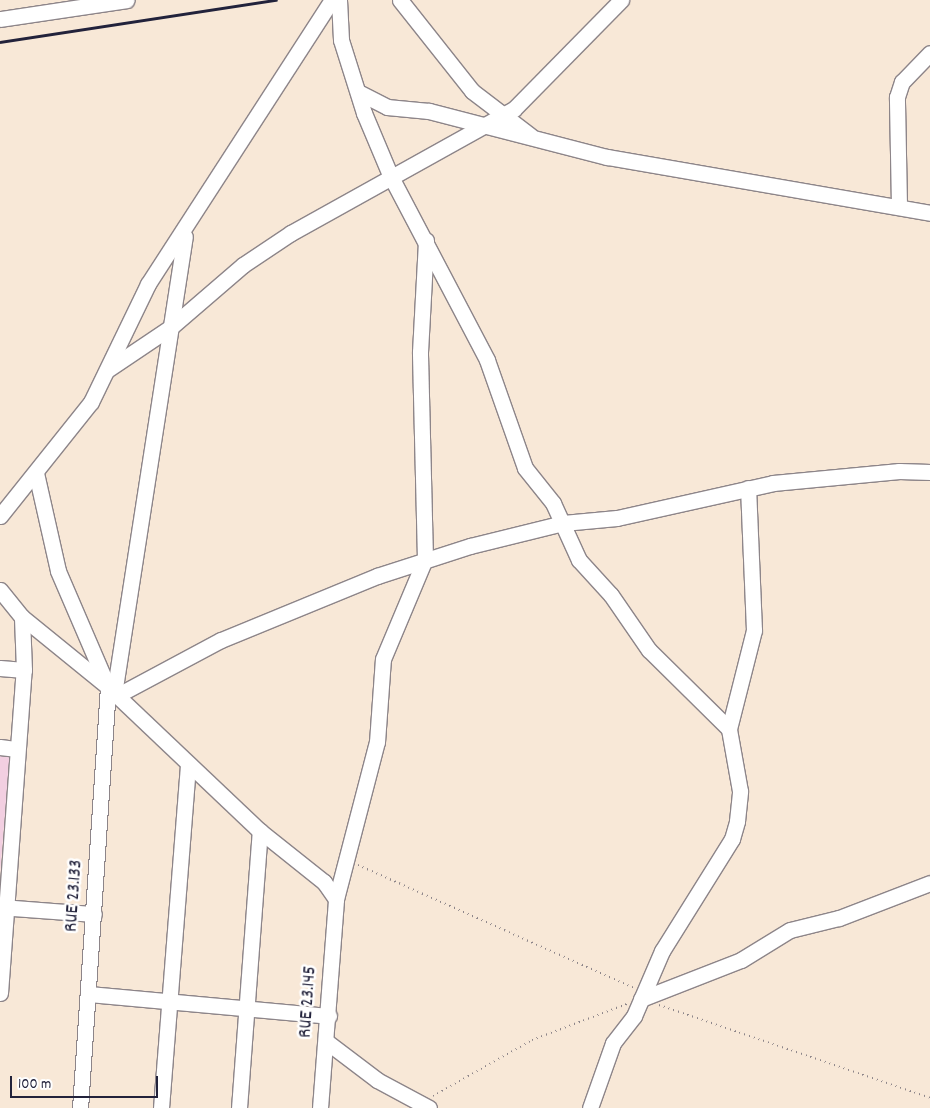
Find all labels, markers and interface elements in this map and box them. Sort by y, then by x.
street label: RUE 23.133 [61,859,89,933]
street label: RUE 23.145 [295,965,323,1039]
scale bar [12,1066,160,1098]
text: 100 m [18,1074,51,1096]

